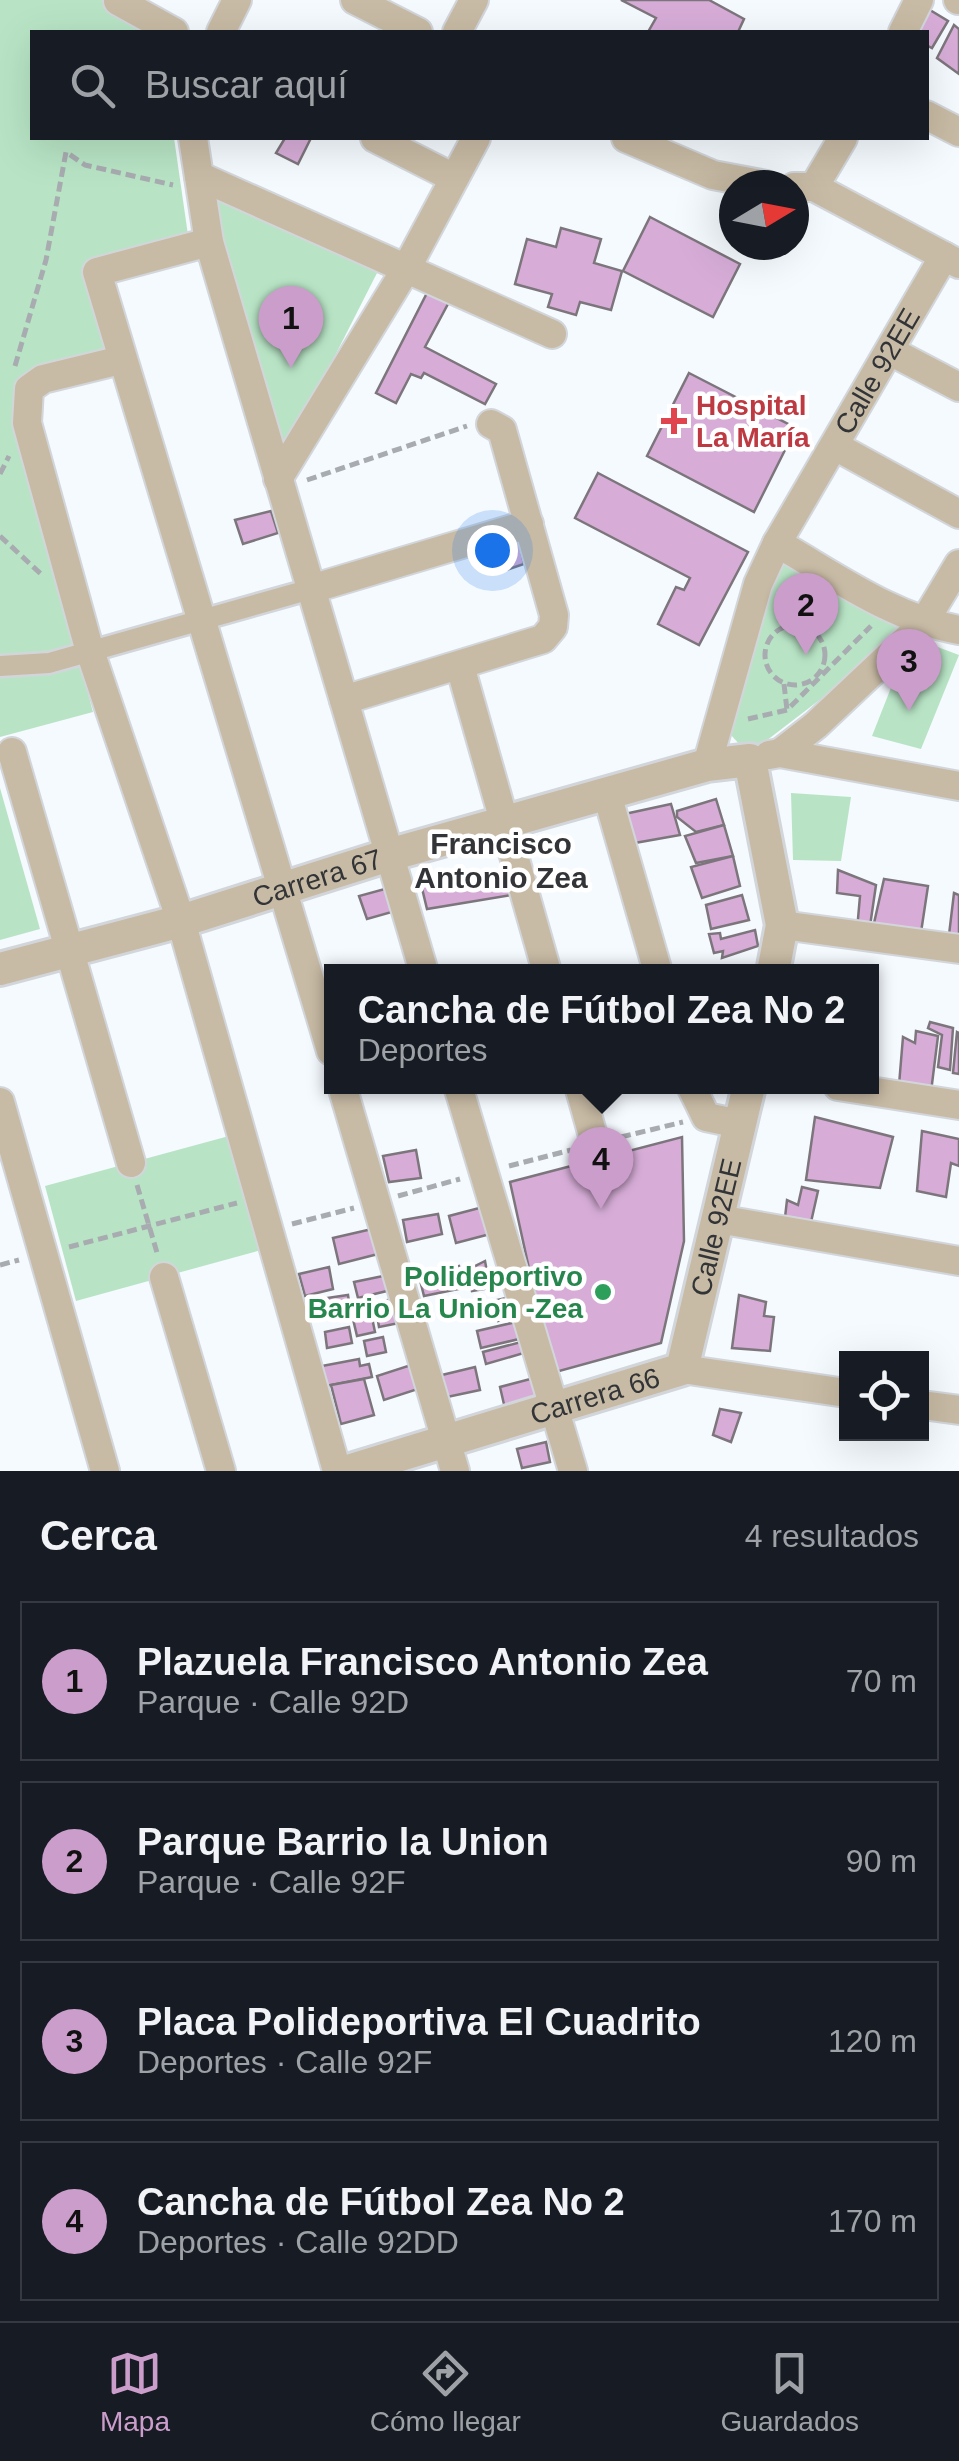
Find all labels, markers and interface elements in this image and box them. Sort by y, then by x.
search box [30,30,929,140]
icon: search [65,58,120,113]
text: Buscar aquí [145,64,348,106]
north arrow [719,170,809,260]
pin: 1 [258,286,324,368]
street label: Calle 92EE [829,303,926,440]
place label: Hospital La María [696,390,810,453]
marker: Hospital La María [661,408,687,434]
your location [467,525,518,576]
pin: 2 [774,572,838,655]
pin: 3 [876,628,942,711]
district label: Francisco Antonio Zea [414,827,588,894]
street label: Carrera 67 [249,843,386,913]
popup [324,964,879,1094]
text: Cancha de Fútbol Zea No 2 [358,989,845,1031]
text: Deportes [358,1032,487,1068]
pin: 4 [568,1126,634,1209]
street label: Calle 92EE [685,1155,747,1299]
place label: Polideportivo Barrio La Union -Zea [308,1261,583,1324]
marker: Polideportivo Barrio La Union -Zea [592,1281,614,1303]
map controls [839,1351,929,1441]
button: locate [839,1351,929,1441]
street label: Carrera 66 [526,1362,663,1431]
text: Cerca [40,1512,157,1559]
text: 4 resultados [745,1518,919,1554]
text: Plazuela Francisco Antonio Zea [137,1641,708,1683]
text: 1 [66,1663,83,1699]
text: 70 m [846,1663,917,1699]
text: Parque · Calle 92D [137,1684,409,1720]
text: Parque Barrio la Union [137,1821,549,1863]
text: 2 [66,1843,83,1879]
text: 90 m [846,1843,917,1879]
text: Parque · Calle 92F [137,1864,406,1900]
text: Placa Polideportiva El Cuadrito [137,2001,701,2043]
text: 3 [66,2023,83,2059]
text: 120 m [828,2023,917,2059]
text: Deportes · Calle 92F [137,2044,432,2080]
text: Cancha de Fútbol Zea No 2 [137,2181,625,2223]
text: 4 [66,2203,83,2239]
text: 170 m [828,2203,917,2239]
text: Deportes · Calle 92DD [137,2224,459,2260]
tab: Mapa [100,2346,170,2438]
tab: Cómo llegar [370,2346,521,2438]
tab: Guardados [721,2346,859,2438]

